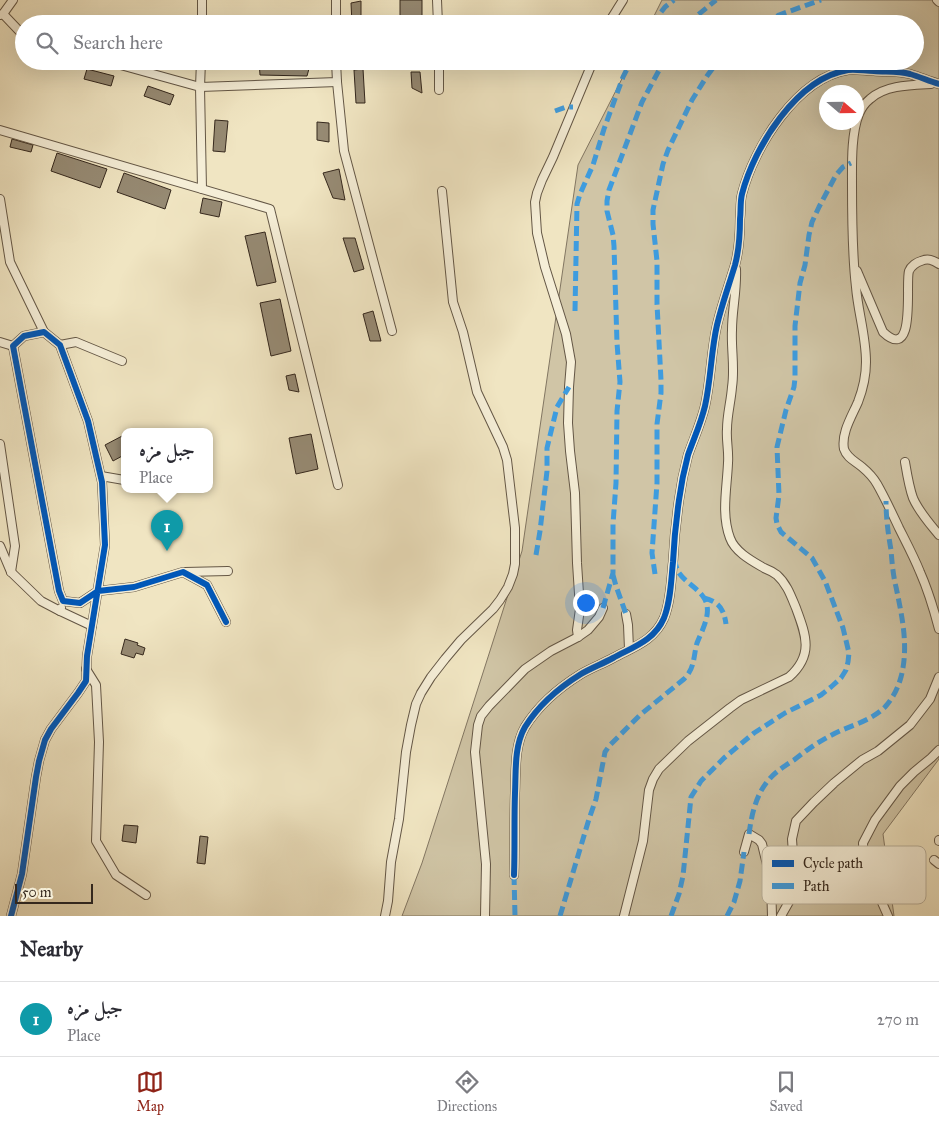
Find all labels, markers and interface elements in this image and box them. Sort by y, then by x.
search box [15,15,924,70]
icon: search [33,29,61,57]
text: Search here [73,31,163,54]
north arrow [819,85,864,130]
popup [121,428,213,493]
text: جبل مزه [139,438,195,461]
text: Place [139,468,173,487]
pin: 1 [151,510,183,551]
your location [573,590,599,616]
legend [762,846,926,904]
text: Cycle path [803,855,863,872]
text: Path [803,878,830,895]
scale bar [15,881,92,904]
text: 50 m [22,884,51,901]
text: Nearby [20,936,83,962]
text: جبل مزه [67,996,123,1019]
text: 1 [33,1010,39,1029]
text: 270 m [877,1010,919,1029]
text: Place [67,1026,101,1045]
tab: Map [136,1068,164,1115]
tab: Directions [437,1068,497,1115]
tab: Saved [770,1068,803,1115]

